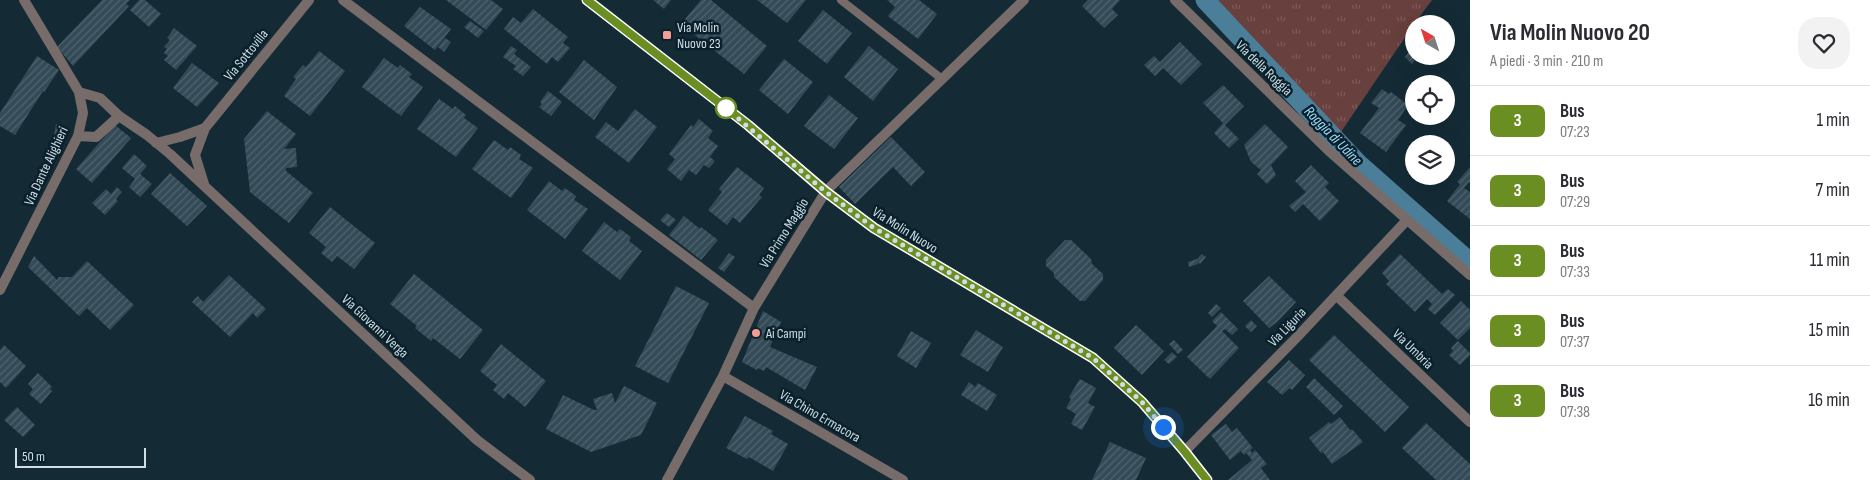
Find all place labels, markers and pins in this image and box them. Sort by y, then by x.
place label: Via Molin Nuovo 23 [677,19,721,52]
marker: Via Molin Nuovo 23 [661,29,673,41]
unlabelled marker [715,97,737,119]
place label: Ai Campi [765,325,806,342]
marker: Ai Campi [750,327,762,339]

